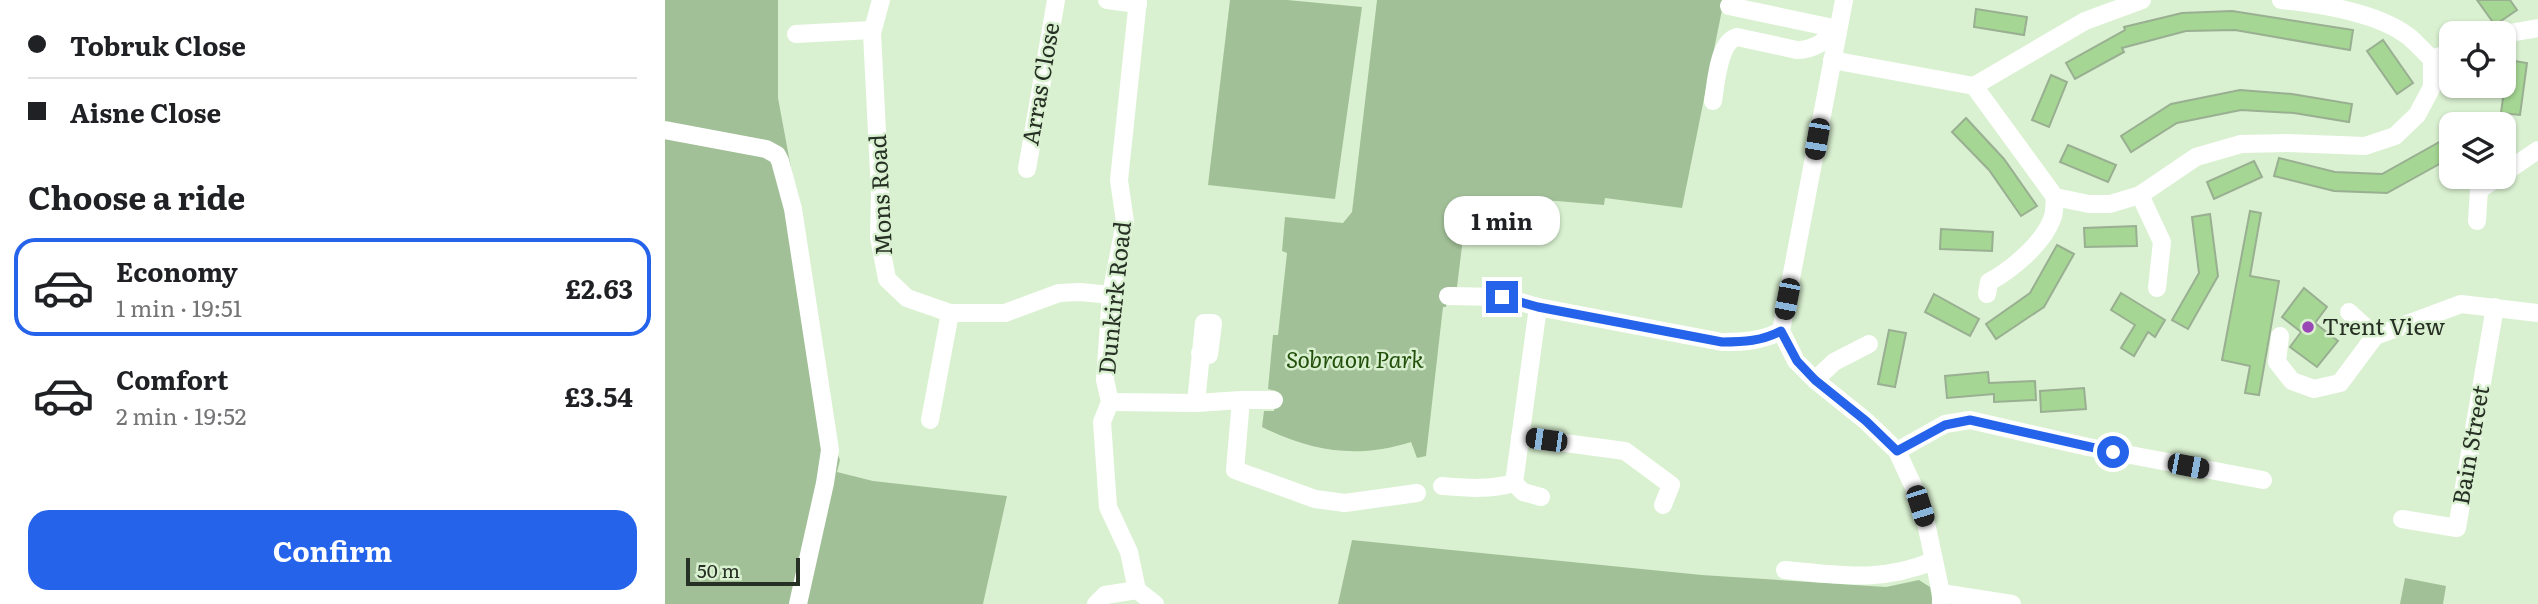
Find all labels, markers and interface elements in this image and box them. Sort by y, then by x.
street label: Arras Close [1012,20,1067,148]
map controls [2439,21,2516,189]
button: locate [2439,21,2516,98]
text: Tobruk Close [70,25,246,64]
text: Aisne Close [70,92,221,131]
button: layers [2439,112,2516,189]
car [1804,116,1831,162]
street label: Mons Road [859,133,899,257]
text: Choose a ride [28,172,245,220]
callout: 1 min [1444,196,1560,244]
text: 1 min [1471,203,1533,237]
street label: Dunkirk Road [1088,219,1138,376]
text: Economy [116,251,238,290]
icon: car [32,256,95,319]
text: £2.63 [565,268,633,307]
car [1773,276,1802,322]
route end [1486,281,1518,313]
text: 1 min · 19:51 [116,290,242,324]
place label: Trent View [2322,308,2445,342]
marker: Trent View [2300,319,2316,335]
park label: Sobraon Park [1286,341,1424,375]
text: Comfort [116,359,228,398]
icon: car [32,364,95,427]
text: £3.54 [564,376,633,415]
street label: Bain Street [2442,381,2496,507]
text: 2 min · 19:52 [116,398,246,432]
car [1524,427,1569,453]
route start [2097,436,2129,468]
car [2166,452,2211,480]
car [1904,483,1937,529]
button: Confirm [28,510,637,590]
scale bar [686,555,800,587]
text: 50 m [697,556,740,584]

